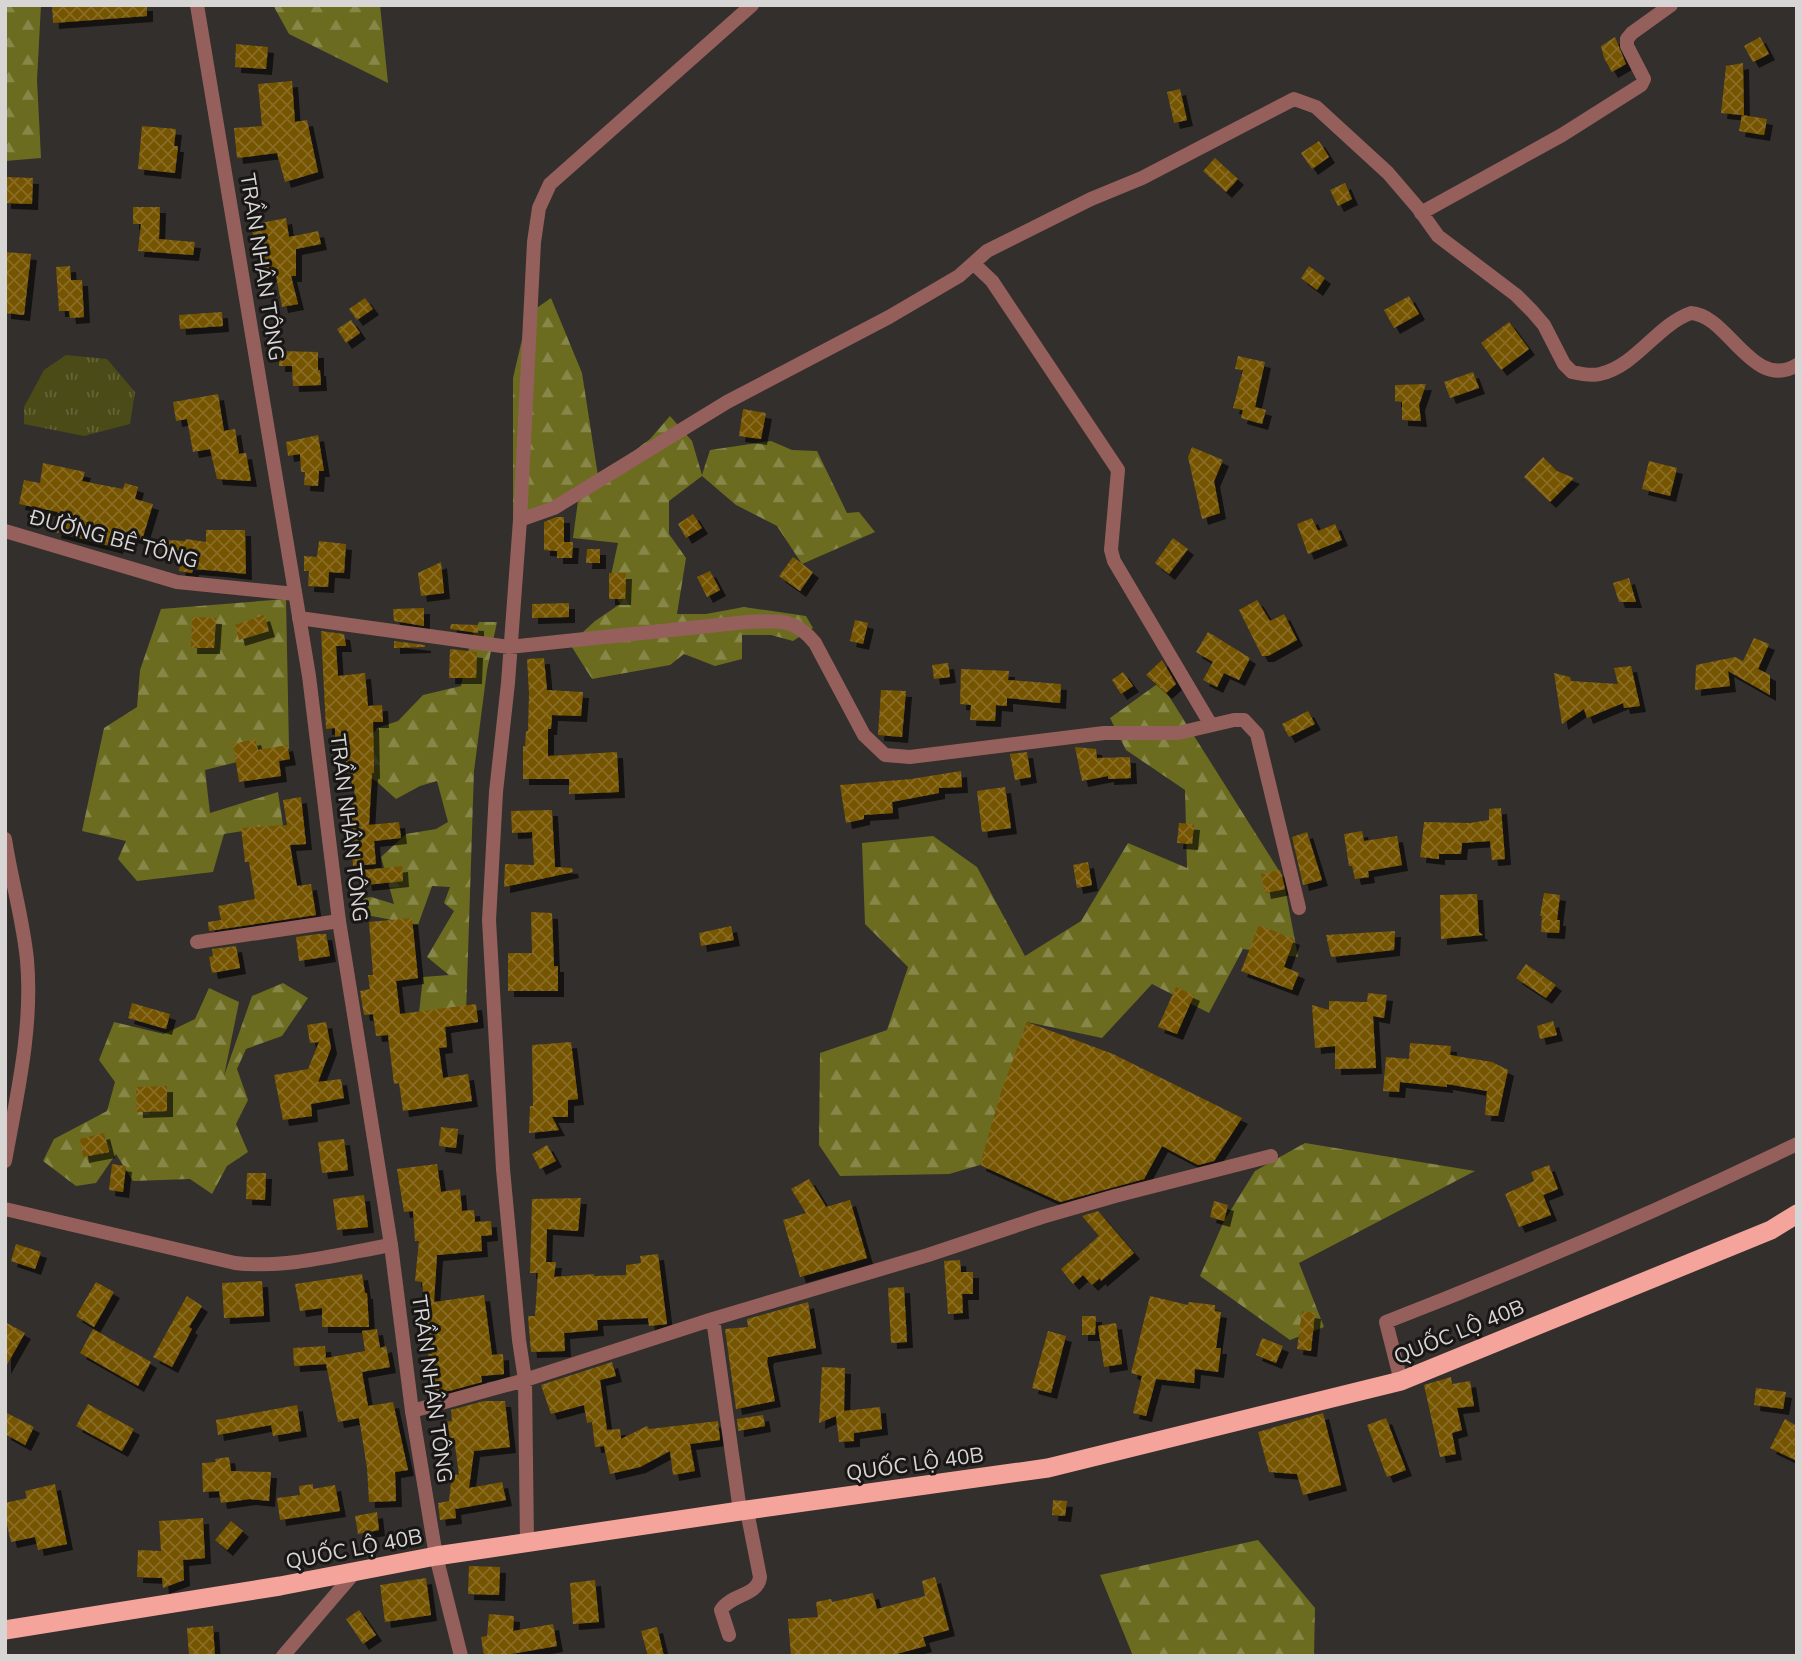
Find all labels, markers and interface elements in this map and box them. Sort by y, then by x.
street label: TRẦN NHÂN TÔNG [233,171,293,363]
street label: ĐƯỜNG BÊ TÔNG [26,503,201,575]
street label: TRẦN NHÂN TÔNG [324,732,376,924]
street label: QUỐC LỘ 40B [1389,1291,1528,1371]
street label: TRẦN NHÂN TÔNG [405,1293,461,1485]
street label: QUỐC LỘ 40B [844,1439,986,1488]
street label: QUỐC LỘ 40B [283,1520,425,1576]

